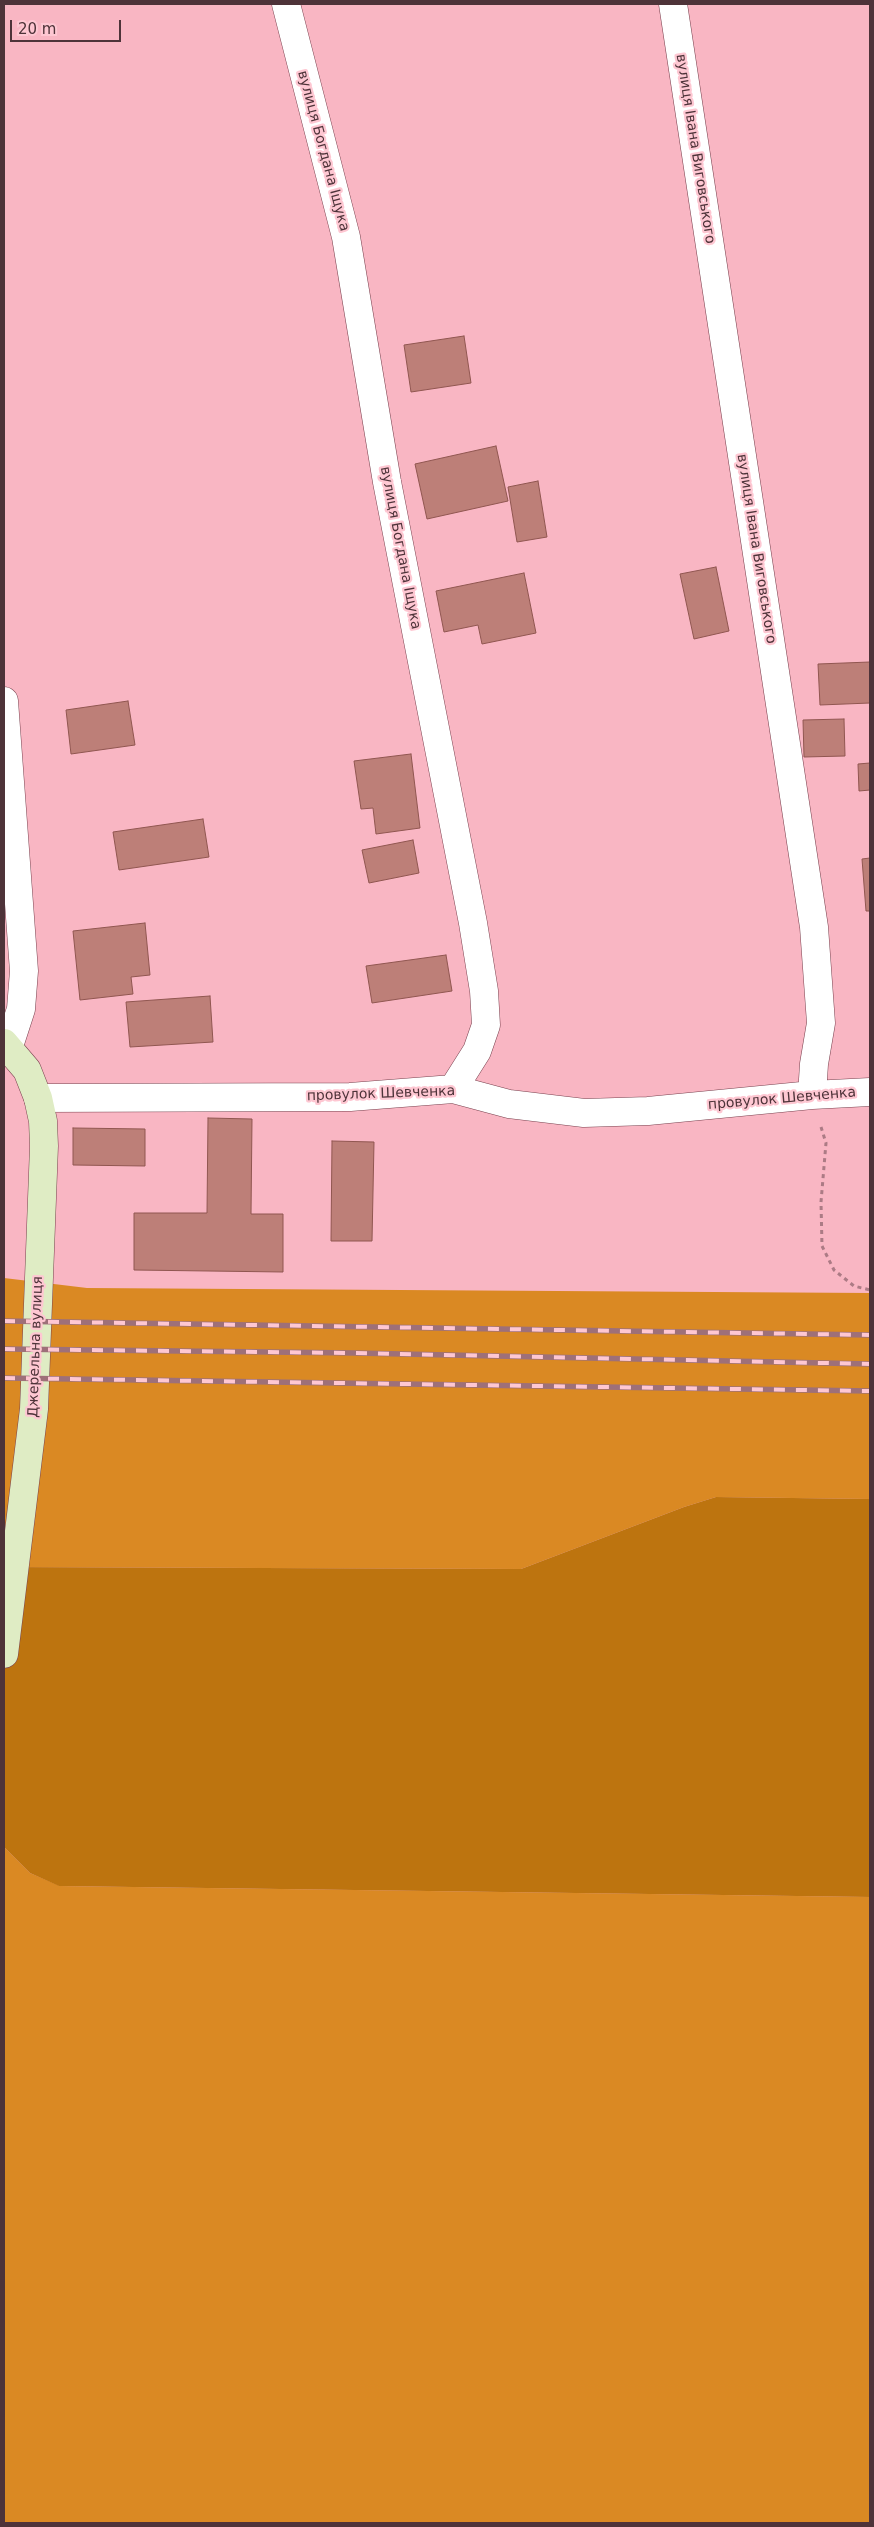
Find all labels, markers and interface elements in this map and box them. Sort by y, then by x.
scale bar [12,10,124,42]
text: 20 m [18,20,56,38]
street label: вулиця Івана Виговського [672,53,718,245]
street label: вулиця Богдана Іщука [293,69,353,233]
street label: вулиця Івана Виговського [733,453,779,645]
street label: вулиця Богдана Іщука [376,465,424,631]
street label: провулок Шевченка [307,1083,455,1105]
street label: провулок Шевченка [707,1084,857,1114]
street label: Джерельна вулиця [25,1276,47,1418]

